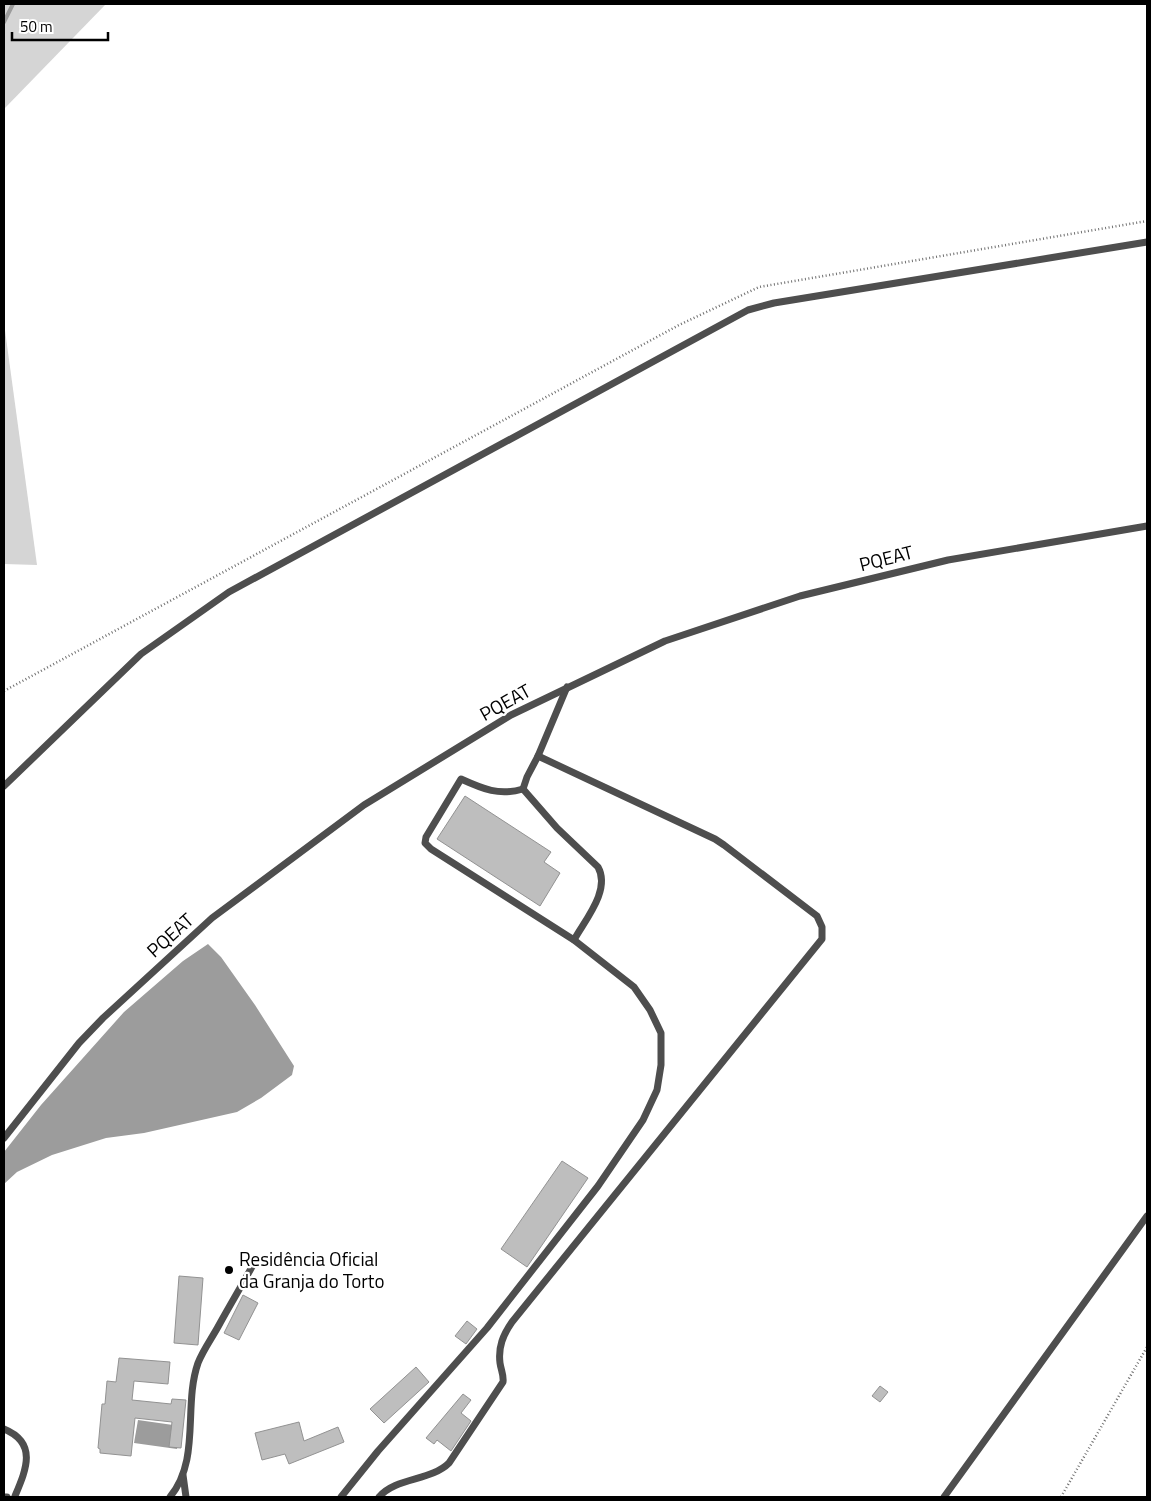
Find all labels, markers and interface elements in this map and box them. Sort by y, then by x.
scale bar [12,10,109,42]
text: 50 m [20,15,53,38]
street label: PQEAT [856,537,916,578]
street label: PQEAT [474,676,536,728]
street label: PQEAT [140,906,200,964]
place label: Residência Oficial da Granja do Torto [239,1244,384,1295]
marker: Residência Oficial da Granja do Torto [223,1264,235,1276]

